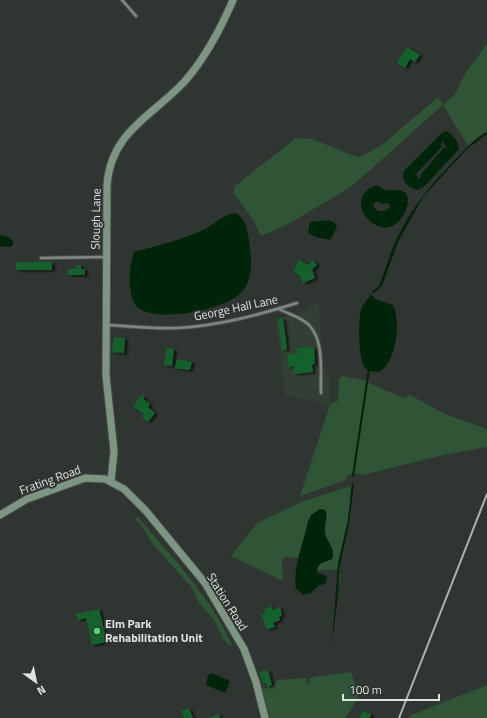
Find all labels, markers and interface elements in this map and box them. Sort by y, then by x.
street label: Slough Lane [85,188,106,250]
street label: George Hall Lane [192,289,280,326]
street label: Frating Road [16,460,83,499]
street label: Station Road [202,569,253,634]
place label: Elm Park Rehabilitation Unit [105,614,203,647]
marker: Elm Park Rehabilitation Unit [92,626,102,636]
north arrow [16,662,56,702]
scale bar [343,676,439,702]
text: 100 m [349,680,382,699]
text: N [34,682,49,699]

